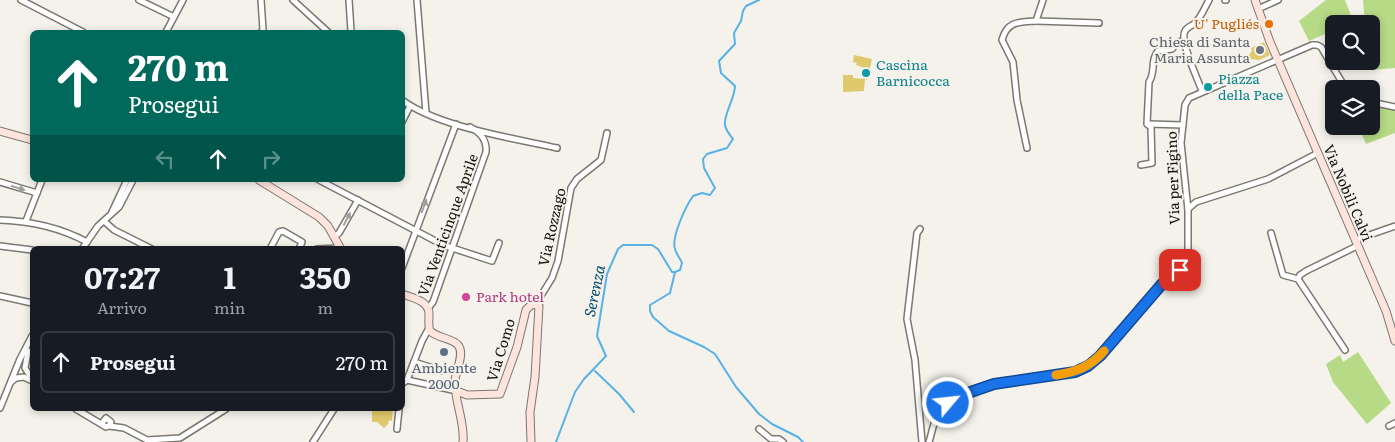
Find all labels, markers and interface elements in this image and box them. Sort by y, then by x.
place label: U' Pugliés [1194,13,1259,33]
map controls [1325,15,1380,135]
button: search [1325,15,1380,70]
marker: U' Pugliés [1263,18,1275,30]
place label: Chiesa di Santa Maria Assunta [1149,31,1250,67]
text: 270 m [128,40,229,92]
marker: Chiesa di Santa Maria Assunta [1254,44,1266,56]
icon: ahead [45,50,110,115]
place label: Cascina Barnicocca [876,54,950,90]
marker: Cascina Barnicocca [860,67,872,79]
place label: Piazza della Pace [1218,68,1283,104]
button: layers [1325,80,1380,135]
marker: Piazza della Pace [1202,81,1214,93]
text: Prosegui [128,87,219,120]
street label: Via per Figino [1160,131,1184,225]
street label: Via Nobili Calvi [1319,141,1378,245]
icon: left [151,145,179,173]
icon: ahead [204,145,232,173]
icon: right [257,145,285,173]
street label: Via Venticinque Aprile [412,151,482,299]
one-way arrow [11,184,26,192]
street label: Via Rozzago [532,186,570,268]
one-way arrow [421,198,429,213]
one-way arrow [342,212,351,226]
pin [1159,249,1201,291]
text: 07:27 [84,254,160,298]
text: 1 [224,254,236,298]
text: 350 [300,254,351,298]
icon: arrive [1166,256,1194,284]
water label: Serenza [577,262,610,319]
place label: Park hotel [476,286,544,306]
marker: Park hotel [460,291,472,303]
text: Arrivo [97,295,147,319]
text: min [214,295,245,319]
text: m [317,295,333,319]
street label: Via Como [481,316,519,384]
marker: Ambiente 2000 [438,346,450,358]
icon: ahead [47,348,75,376]
text: Prosegui [90,348,176,376]
text: 270 m [336,348,388,376]
place label: Ambiente 2000 [411,357,477,393]
position arrow [921,376,973,428]

